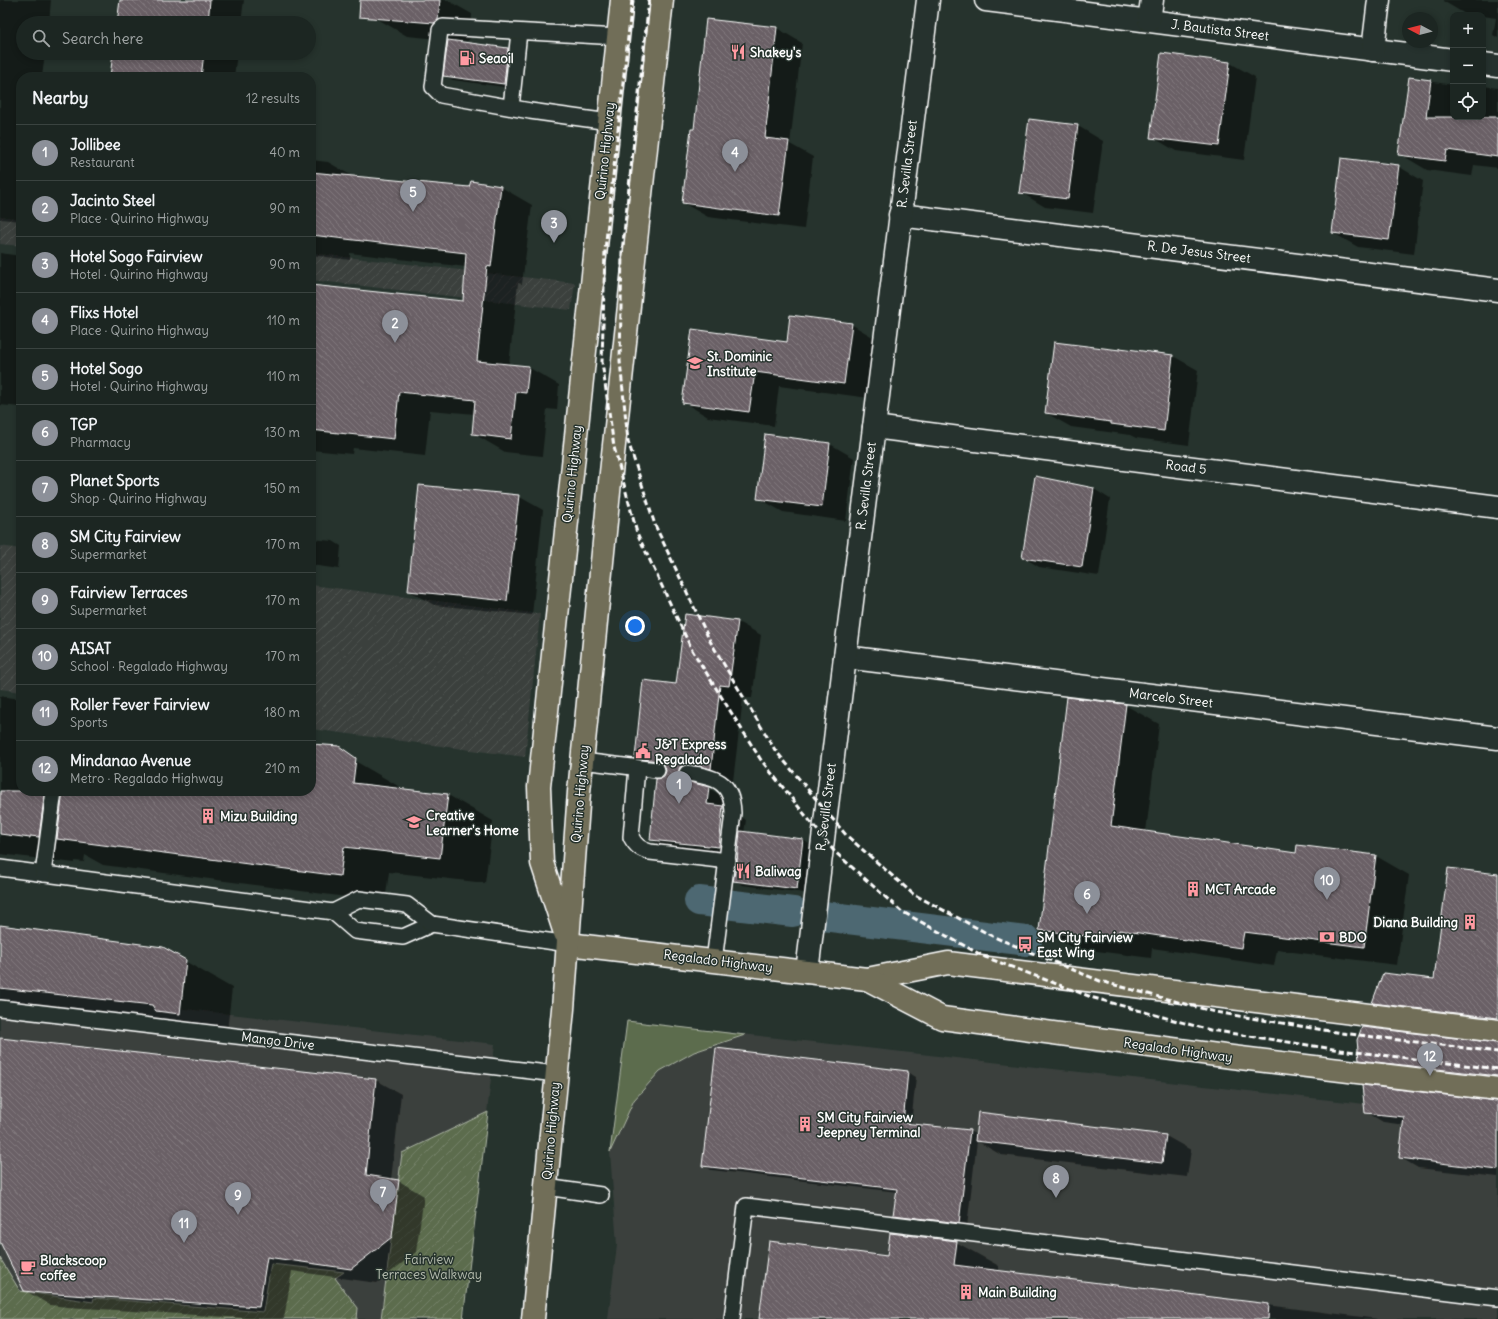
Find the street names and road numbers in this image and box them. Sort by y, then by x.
street label: J. Bautista Street [1170,16,1271,45]
street label: Quirino Highway [591,101,619,201]
street label: R. Sevilla Street [893,118,921,209]
street label: R. De Jesus Street [1146,237,1252,267]
street label: Quirino Highway [558,424,586,524]
street label: R. Sevilla Street [852,440,880,531]
street label: Road 5 [1165,456,1207,478]
street label: Marcelo Street [1128,684,1215,712]
street label: Quirino Highway [567,744,593,844]
street label: R. Sevilla Street [812,761,840,852]
street label: Regalado Highway [662,946,774,976]
street label: Mango Drive [240,1028,316,1054]
street label: Regalado Highway [1122,1034,1234,1066]
street label: Quirino Highway [538,1081,564,1181]

